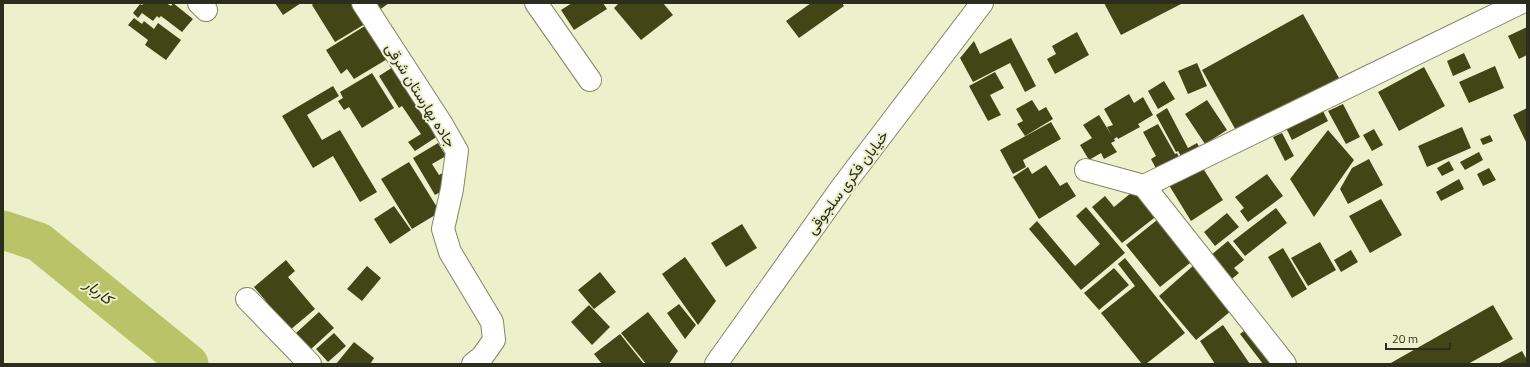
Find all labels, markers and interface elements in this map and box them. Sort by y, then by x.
street label: جاده بهارستان شرقی [380,38,462,152]
street label: خیابان فکری سلجوقی [800,125,894,239]
water label: کاربار [79,271,121,312]
scale bar [1386,325,1450,351]
text: 20 m [1392,329,1418,348]

